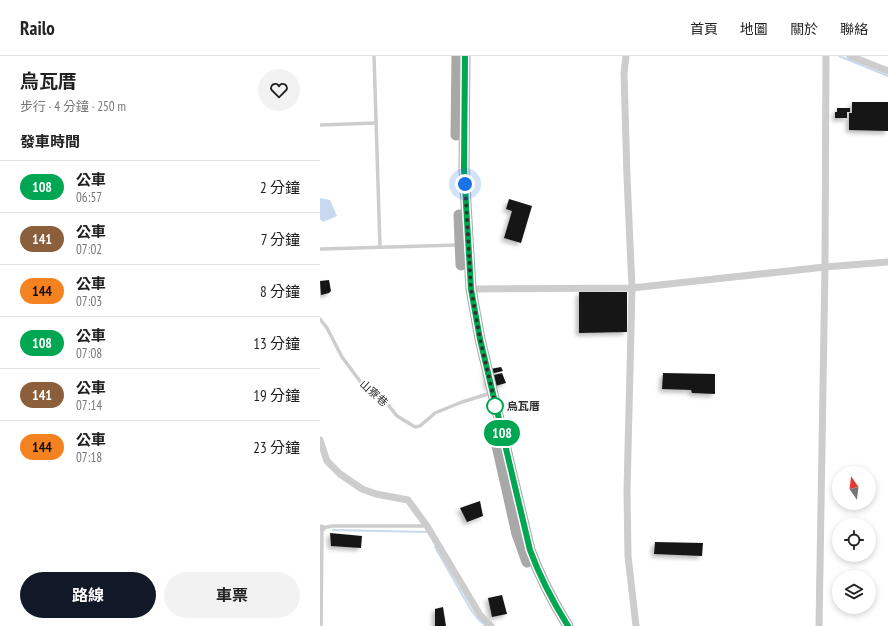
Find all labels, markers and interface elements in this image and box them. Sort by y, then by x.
text: Railo [20,16,55,40]
text: 首頁 [690,20,718,38]
text: 地圖 [740,20,768,38]
text: 關於 [790,20,818,38]
text: 聯絡 [840,20,868,38]
text: 烏瓦厝 [20,69,77,93]
button: heart [258,69,300,111]
text: 步行 · 4 分鐘 · 250 m [20,98,126,115]
text: 發車時間 [20,132,80,151]
text: 公車 [76,170,106,189]
your location [455,174,475,194]
text: 108 [32,178,52,196]
text: 2 分鐘 [260,178,300,197]
text: 06:57 [76,189,102,206]
text: 公車 [76,222,106,241]
text: 141 [32,230,52,248]
text: 7 分鐘 [261,230,300,249]
text: 07:02 [76,241,102,258]
text: 公車 [76,274,106,293]
text: 144 [32,282,52,300]
text: 8 分鐘 [260,282,300,301]
text: 07:03 [76,293,102,310]
text: 公車 [76,326,106,345]
text: 108 [32,334,52,352]
text: 13 分鐘 [253,334,300,353]
text: 07:08 [76,345,102,362]
street label: 山寮巷 [357,377,391,409]
text: 公車 [76,378,106,397]
text: 141 [32,386,52,404]
text: 19 分鐘 [253,386,300,405]
text: 07:14 [76,397,102,414]
marker: 烏瓦厝 [486,397,504,415]
place label: 烏瓦厝 [507,399,540,413]
line badge: 108 [479,420,525,446]
text: 108 [492,424,512,442]
text: 公車 [76,430,106,449]
text: 144 [32,438,52,456]
text: 23 分鐘 [253,438,300,457]
text: 07:18 [76,449,102,466]
north arrow [832,466,876,510]
map controls [832,466,876,614]
button: locate [832,518,876,562]
button: layers [832,570,876,614]
button: 路線 [20,572,156,618]
button: 車票 [164,572,300,618]

